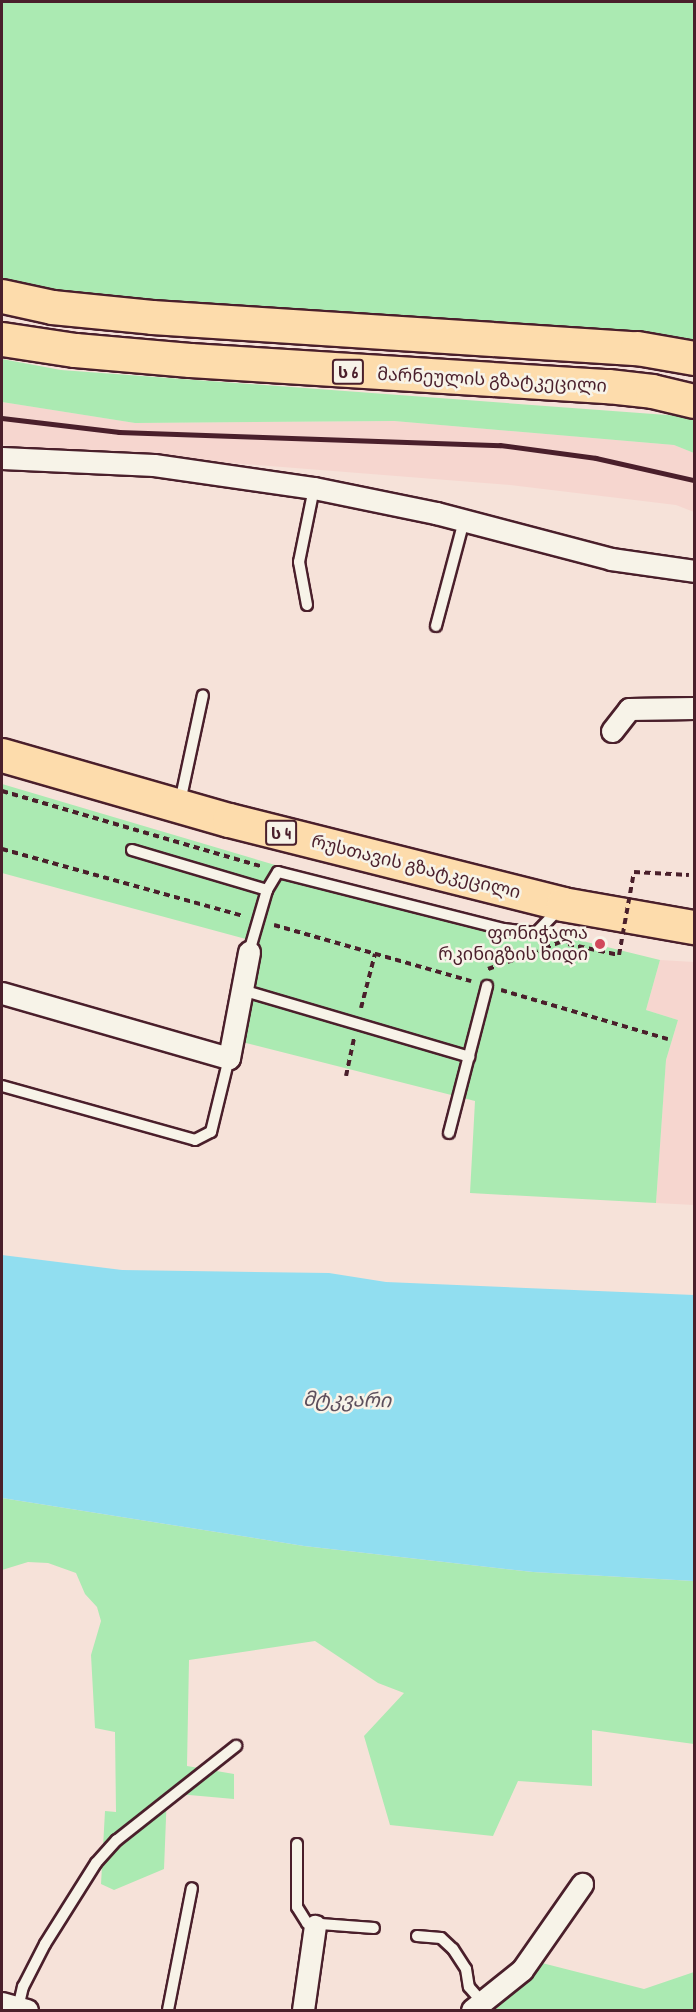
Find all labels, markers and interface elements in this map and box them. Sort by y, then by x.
road number: ს 6 [332,359,364,385]
street label: მარნეულის გზატკეცილი [377,363,607,397]
road number: ს 4 [264,820,298,846]
street label: რუსთავის გზატკეცილი [309,831,523,903]
place label: ფონიჭალა რკინიგზის ხიდი [438,923,588,966]
marker: ფონიჭალა რკინიგზის ხიდი [593,937,607,951]
water label: მტკვარი [303,1386,391,1412]

